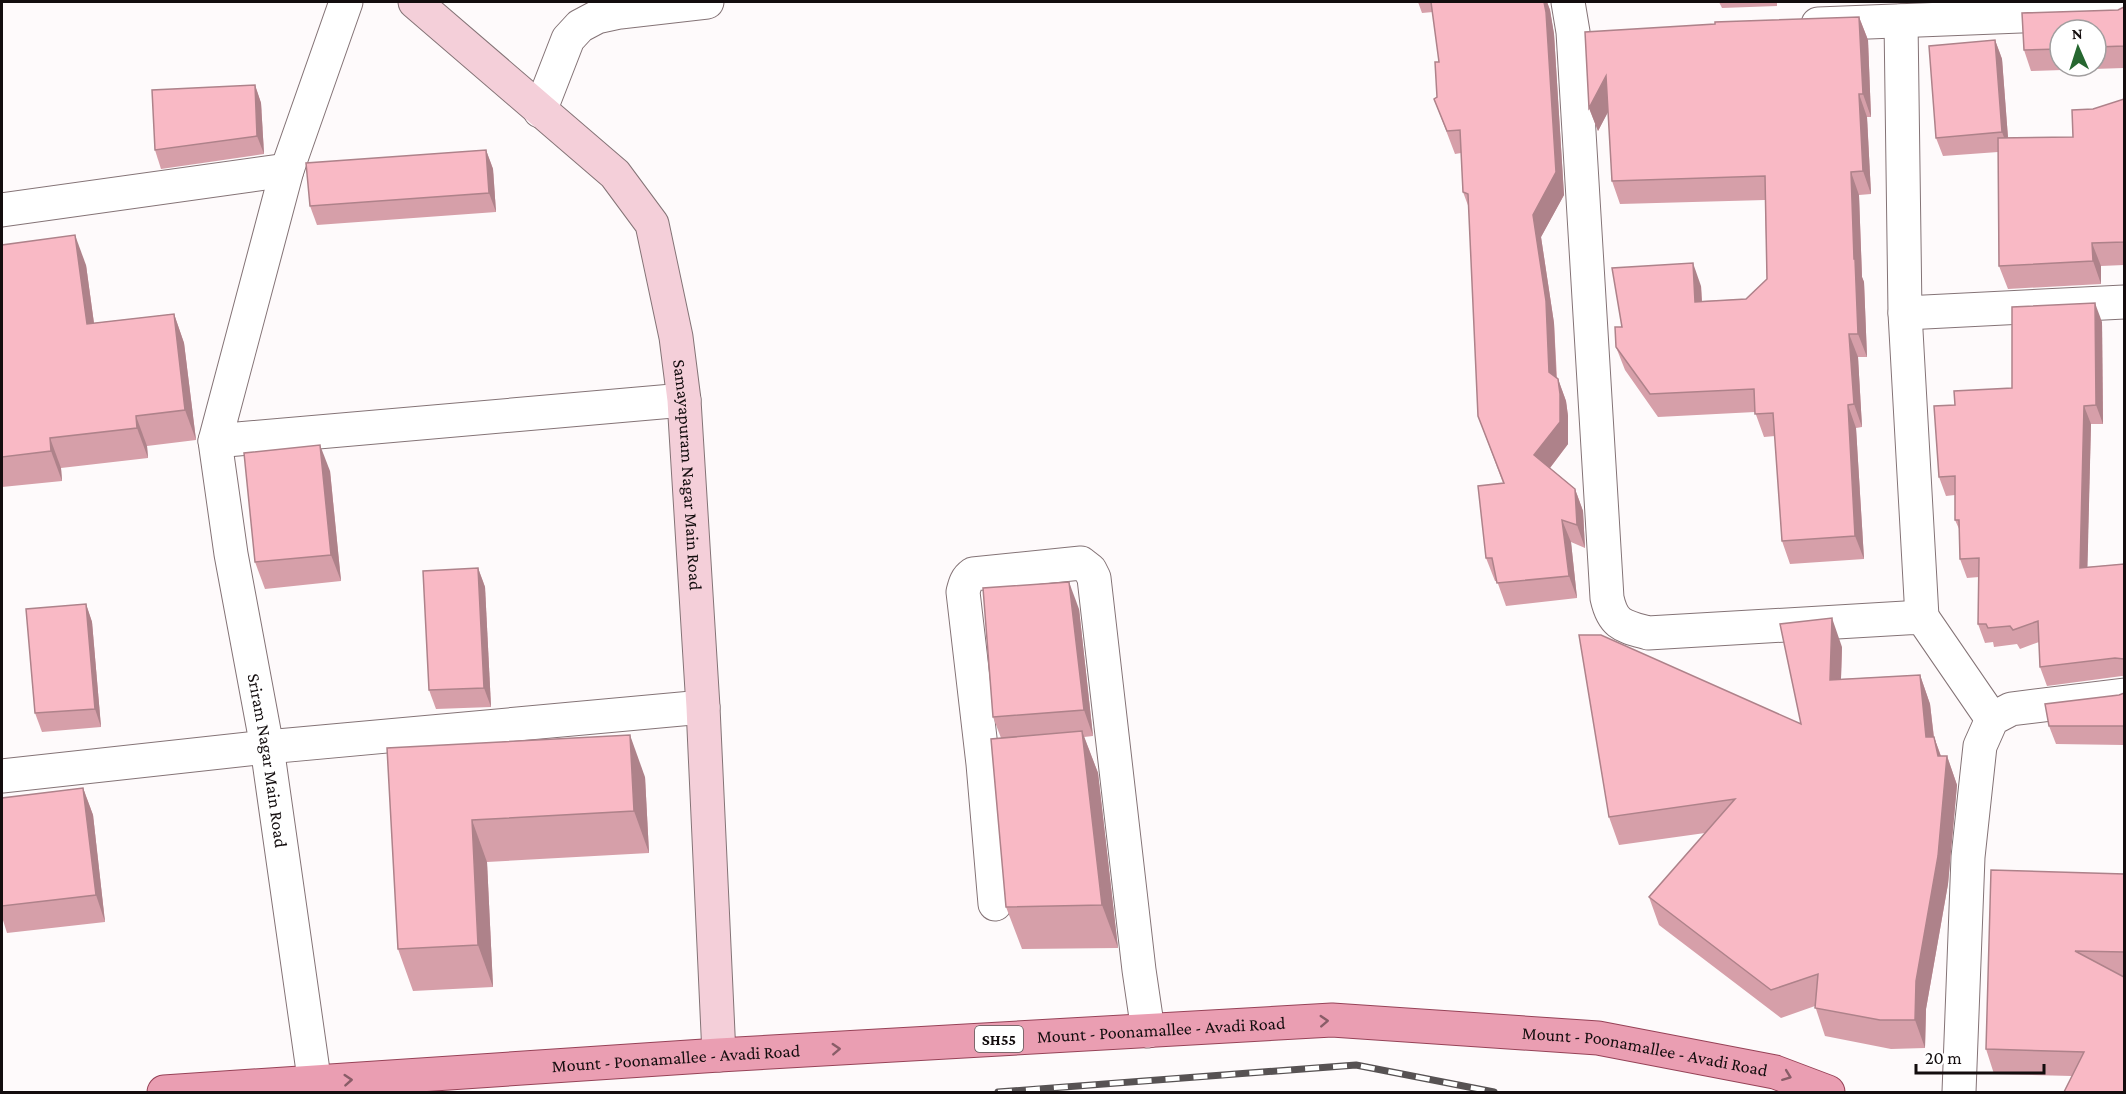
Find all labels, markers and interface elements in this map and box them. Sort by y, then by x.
north arrow [2048,18,2108,78]
text: N [2071,25,2083,42]
street label: Samayapuram Nagar Main Road [669,358,706,592]
street label: Sriram Nagar Main Road [243,672,291,850]
street label: Mount - Poonamallee - Avadi Road [1036,1013,1286,1047]
one-way arrow [1319,1014,1328,1027]
street label: Mount - Poonamallee - Avadi Road [1521,1023,1770,1080]
road number: SH55 [975,1026,1023,1052]
scale bar [1916,1037,2044,1075]
street label: Mount - Poonamallee - Avadi Road [551,1040,801,1076]
one-way arrow [831,1042,840,1055]
text: 20 m [1925,1048,1962,1068]
one-way arrow [1781,1069,1792,1082]
one-way arrow [343,1073,352,1086]

